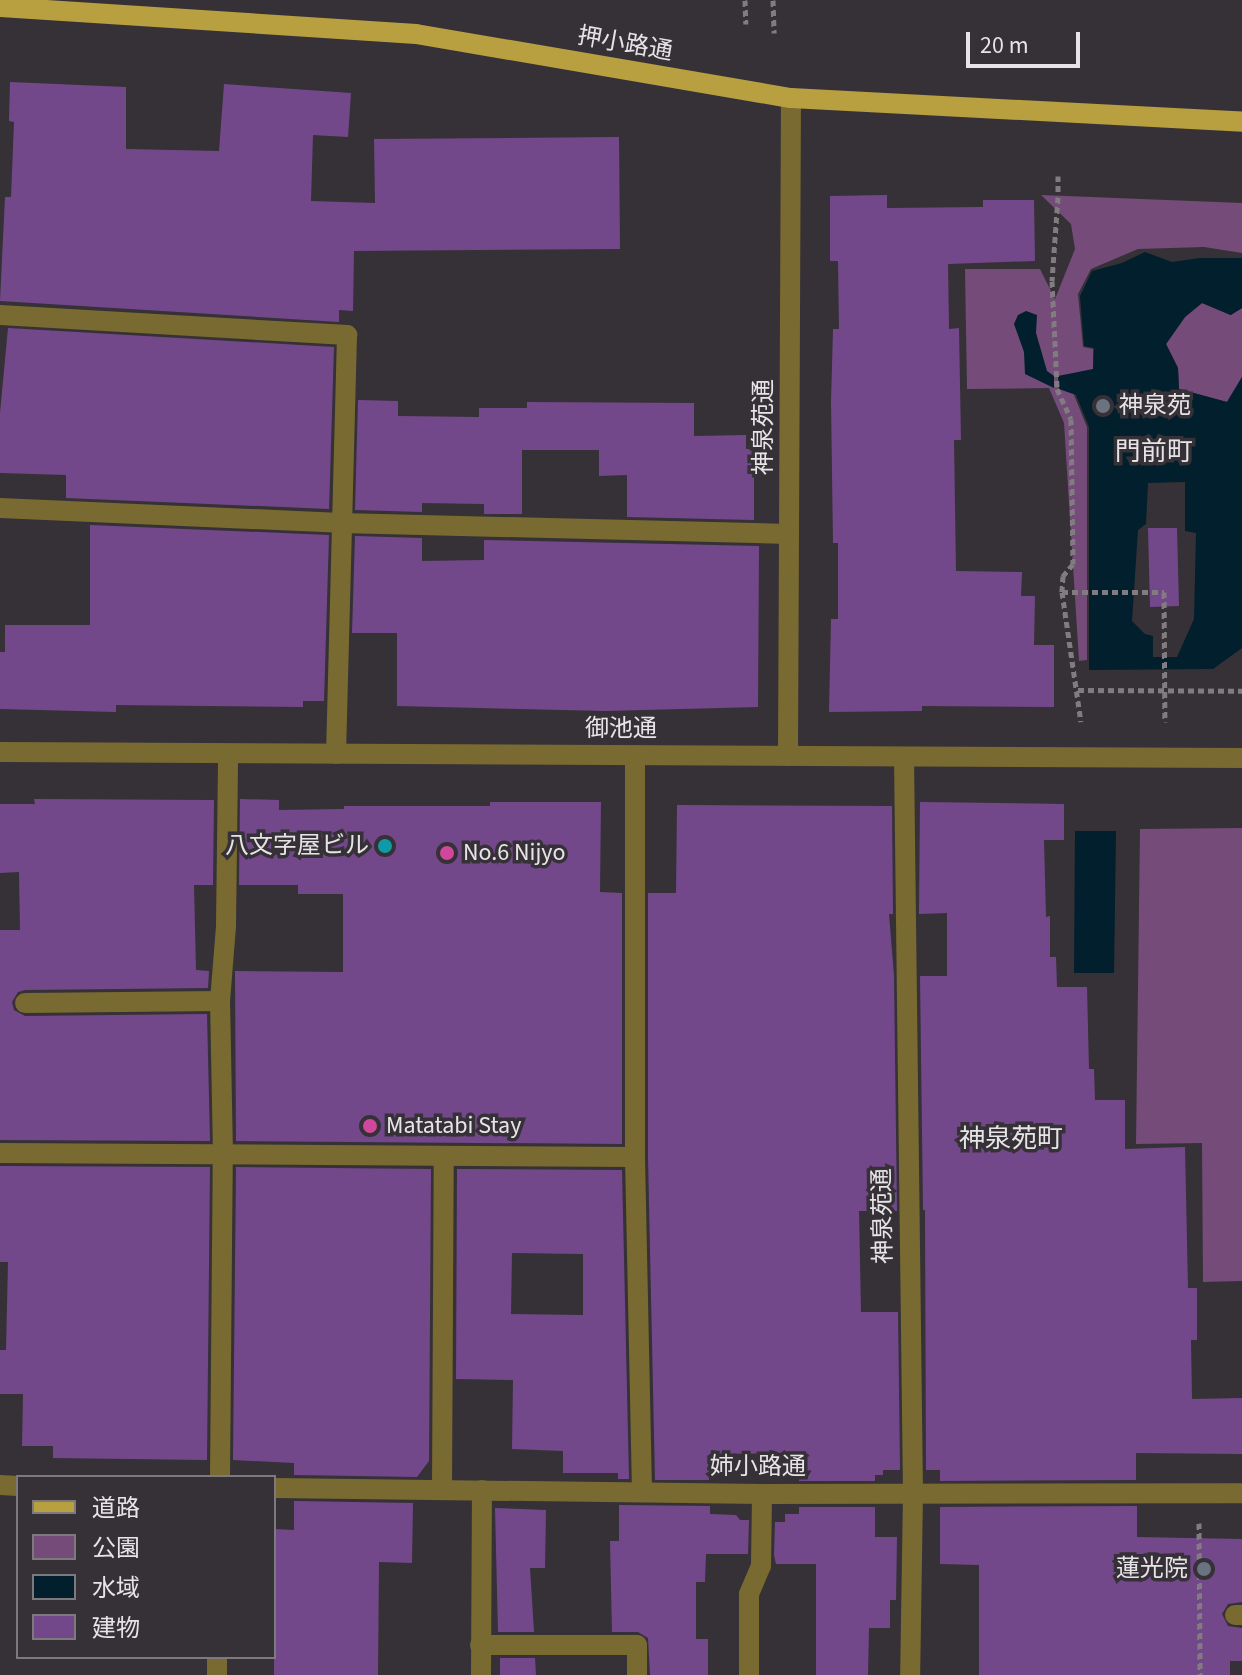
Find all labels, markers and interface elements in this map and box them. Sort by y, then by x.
scale bar [970,16,1084,66]
street label: 押小路通 [575,21,675,67]
text: 20 m [980,28,1029,63]
street label: 神泉苑通 [750,379,778,475]
place label: 神泉苑 [1119,392,1191,420]
marker: 神泉苑 [1094,397,1112,415]
district label: 門前町 [1115,436,1193,468]
street label: 御池通 [585,715,657,743]
place label: 八文字屋ビル [225,832,369,860]
marker: 八文字屋ビル [376,837,394,855]
place label: No.6 Nijyo [463,839,565,867]
marker: No.6 Nijyo [438,844,456,862]
place label: Matatabi Stay [386,1112,521,1140]
marker: Matatabi Stay [361,1117,379,1135]
district label: 神泉苑町 [959,1123,1063,1155]
street label: 神泉苑通 [868,1168,898,1264]
street label: 姉小路通 [710,1453,806,1481]
legend [16,1475,276,1659]
text: 道路 [92,1491,140,1526]
text: 公園 [92,1531,140,1566]
place label: 蓮光院 [1116,1555,1188,1583]
marker: 蓮光院 [1195,1560,1213,1578]
text: 水域 [92,1571,140,1606]
text: 建物 [92,1611,140,1646]

